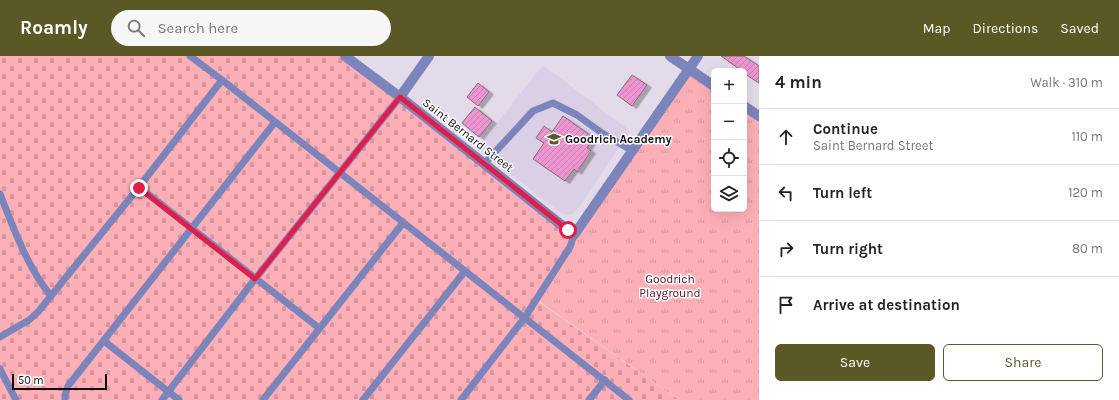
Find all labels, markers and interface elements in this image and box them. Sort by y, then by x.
search box [111,10,391,46]
text: Roamly [20,17,87,39]
icon: search [125,17,147,39]
text: Search here [157,19,238,37]
text: Map [923,20,951,37]
text: Directions [973,20,1038,37]
text: Saved [1060,20,1099,37]
map controls [711,68,747,212]
button: + [711,68,747,104]
text: 4 min [775,72,822,92]
text: Walk · 310 m [1030,75,1103,90]
street label: Saint Bernard Street [420,95,516,175]
button: − [711,104,747,140]
text: Continue [813,120,878,138]
icon: ahead [775,126,797,148]
text: 110 m [1071,129,1103,144]
school or university icon: Goodrich Academy [546,131,562,147]
place label: Goodrich Academy [565,132,672,146]
text: Saint Bernard Street [813,138,933,153]
button: locate [711,140,747,176]
button: layers [711,176,747,212]
route end [130,179,148,197]
icon: left [775,182,797,204]
text: Turn left [813,184,872,202]
text: 120 m [1068,185,1103,200]
route start [559,221,577,239]
icon: right [775,238,797,260]
text: Turn right [813,240,883,258]
text: 80 m [1072,241,1103,256]
park label: Goodrich Playground [639,272,701,300]
icon: arrive [775,294,797,316]
text: Arrive at destination [813,296,960,314]
button: Save [775,344,935,381]
button: Share [943,344,1103,381]
scale bar [12,372,107,391]
text: 50 m [18,374,44,387]

